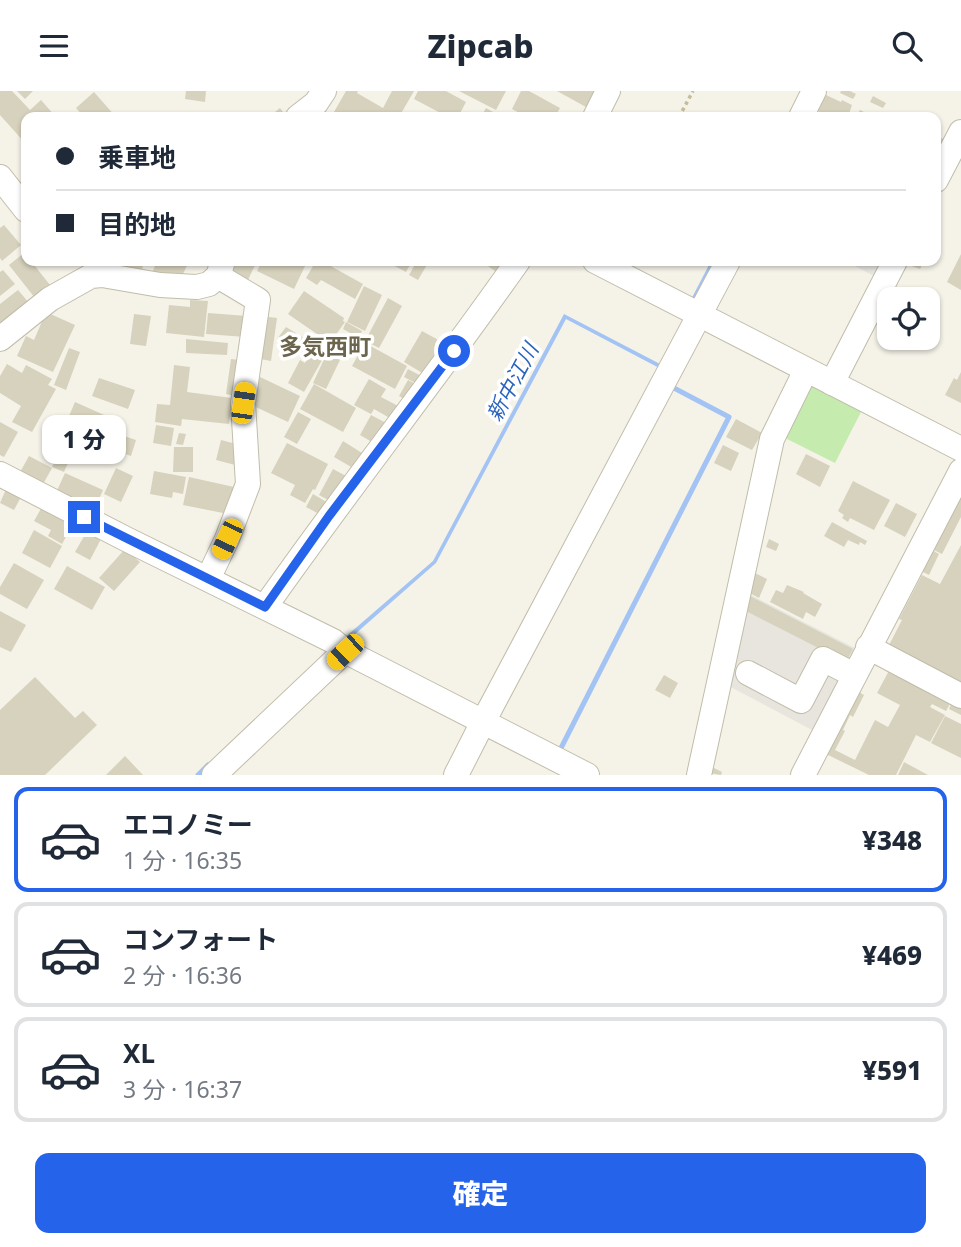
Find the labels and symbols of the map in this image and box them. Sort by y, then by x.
district label: 多気西町 [279,330,371,362]
route start [438,335,470,367]
water label: 新中江川 [480,337,545,426]
car [230,381,257,425]
callout: 1 分 [42,415,126,465]
route end [68,501,100,533]
car [209,516,246,562]
car [323,630,368,674]

